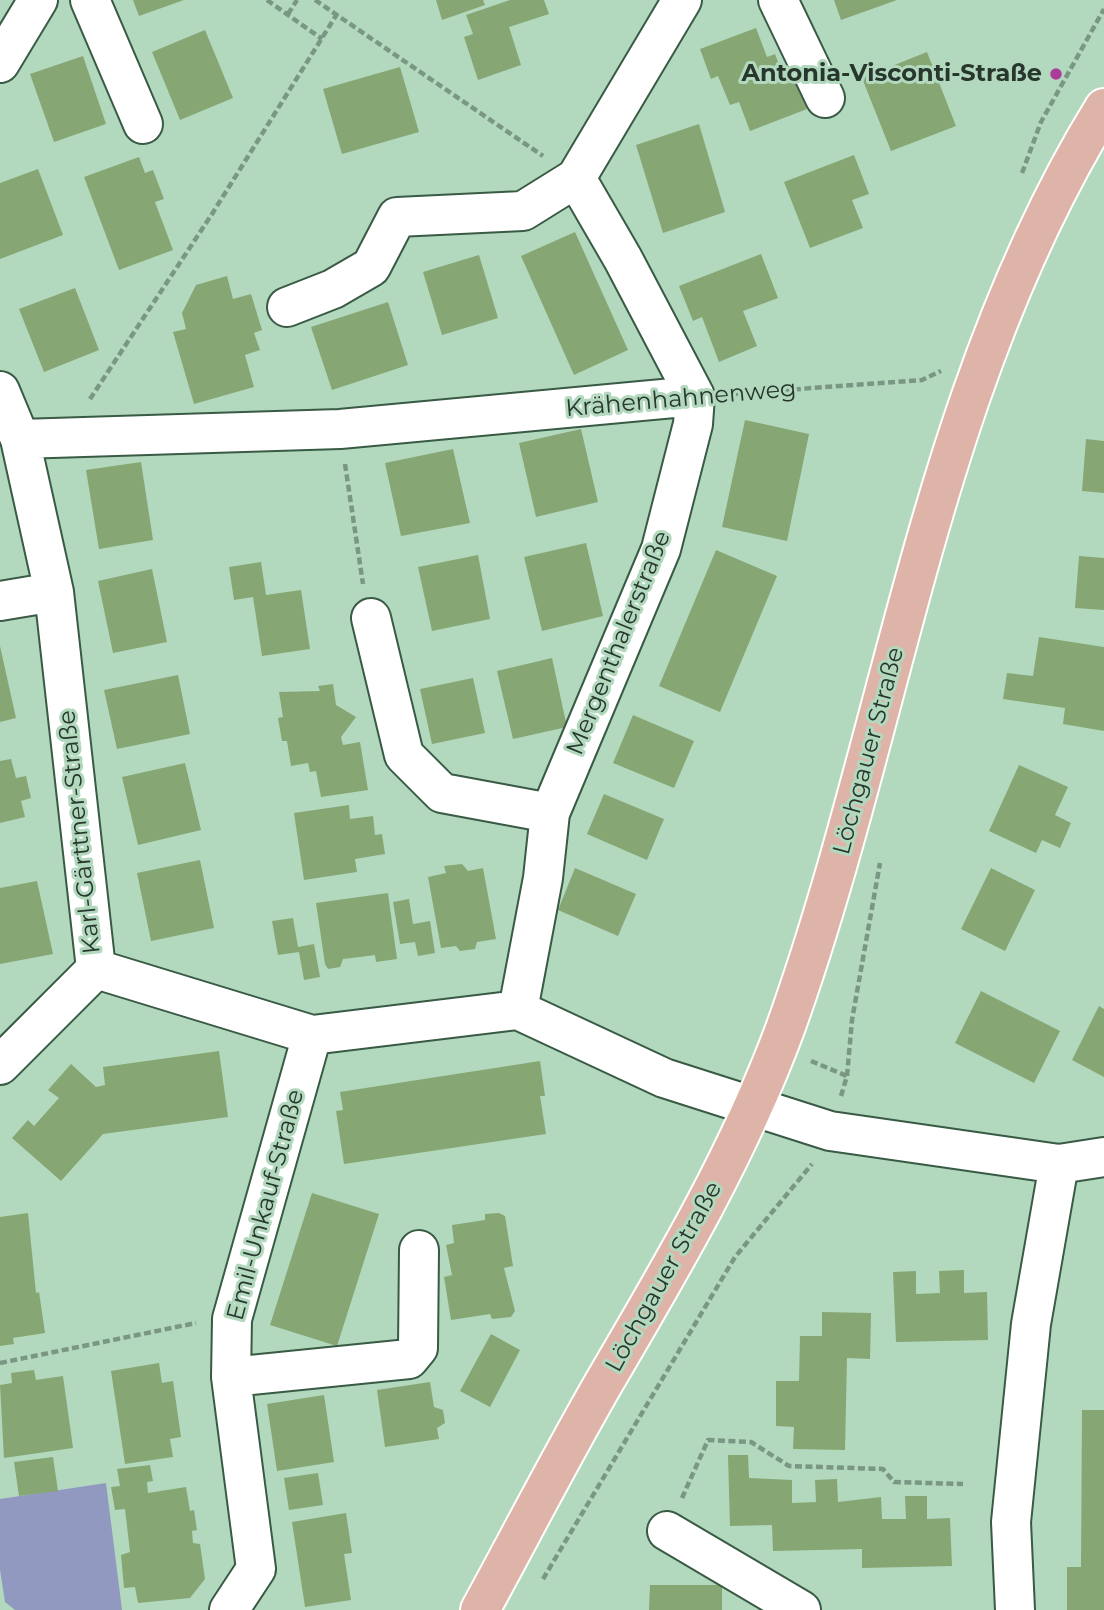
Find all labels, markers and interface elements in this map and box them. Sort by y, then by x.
place label: Antonia-Visconti-Straße [742,60,1042,88]
marker: Antonia-Visconti-Straße [1048,66,1064,82]
street label: Krähenhahnenweg [564,375,798,423]
street label: Mergenthalerstraße [561,527,677,759]
street label: Löchgauer Straße [827,644,911,858]
street label: Karl-Gärttner-Straße [53,709,107,955]
street label: Emil-Unkauf-Straße [221,1086,311,1324]
street label: Löchgauer Straße [600,1177,728,1377]

